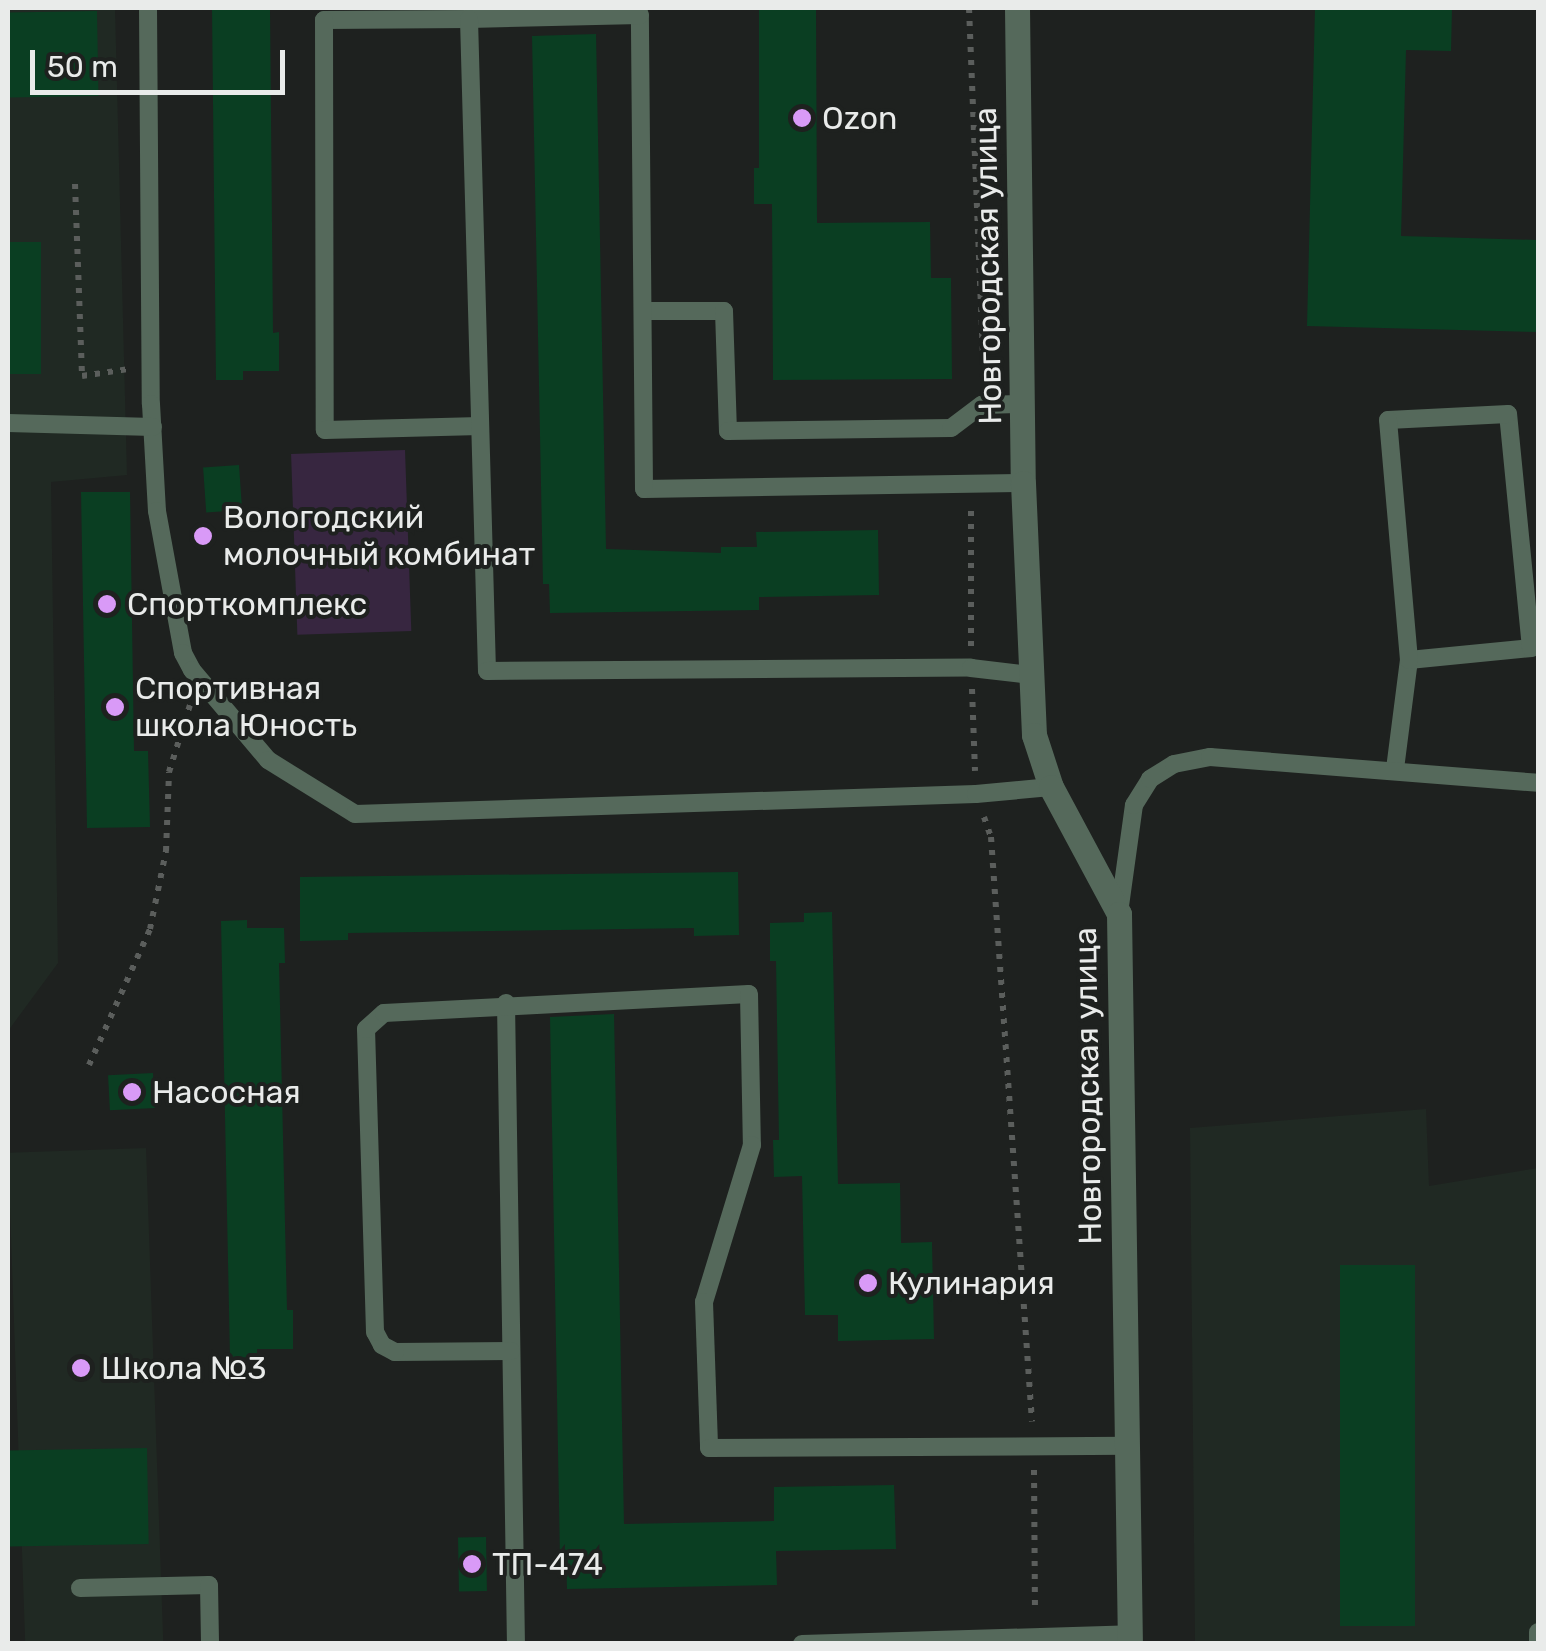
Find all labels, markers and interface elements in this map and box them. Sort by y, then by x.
scale bar [35,30,290,92]
text: 50 m [47,49,118,85]
place label: Ozon [822,99,898,137]
marker: Ozon [791,107,813,129]
street label: Новгородская улица [966,107,1010,425]
place label: Вологодский молочный комбинат [223,499,535,574]
marker: Вологодский молочный комбинат [192,525,214,547]
place label: Спорткомплекс [127,585,367,623]
marker: Спорткомплекс [96,593,118,615]
place label: Спортивная школа Юность [135,670,357,745]
marker: Спортивная школа Юность [104,696,126,718]
street label: Новгородская улица [1066,927,1110,1245]
place label: Насосная [152,1073,301,1111]
marker: Насосная [121,1081,143,1103]
place label: Кулинария [888,1264,1055,1302]
marker: Кулинария [857,1272,879,1294]
place label: Школа №3 [101,1349,266,1387]
marker: Школа №3 [70,1357,92,1379]
place label: ТП-474 [492,1545,603,1583]
marker: ТП-474 [461,1553,483,1575]

